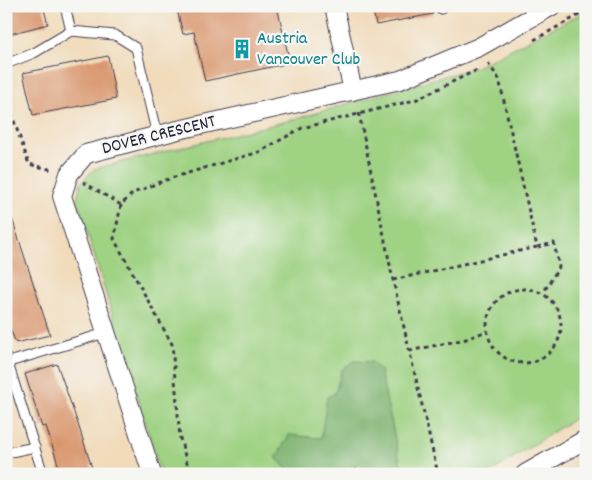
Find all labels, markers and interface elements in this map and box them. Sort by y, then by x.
place label: Austria Vancouver Club [257,27,361,73]
building icon: Austria Vancouver Club [231,38,253,60]
street label: DOVER CRESCENT [100,110,218,162]

